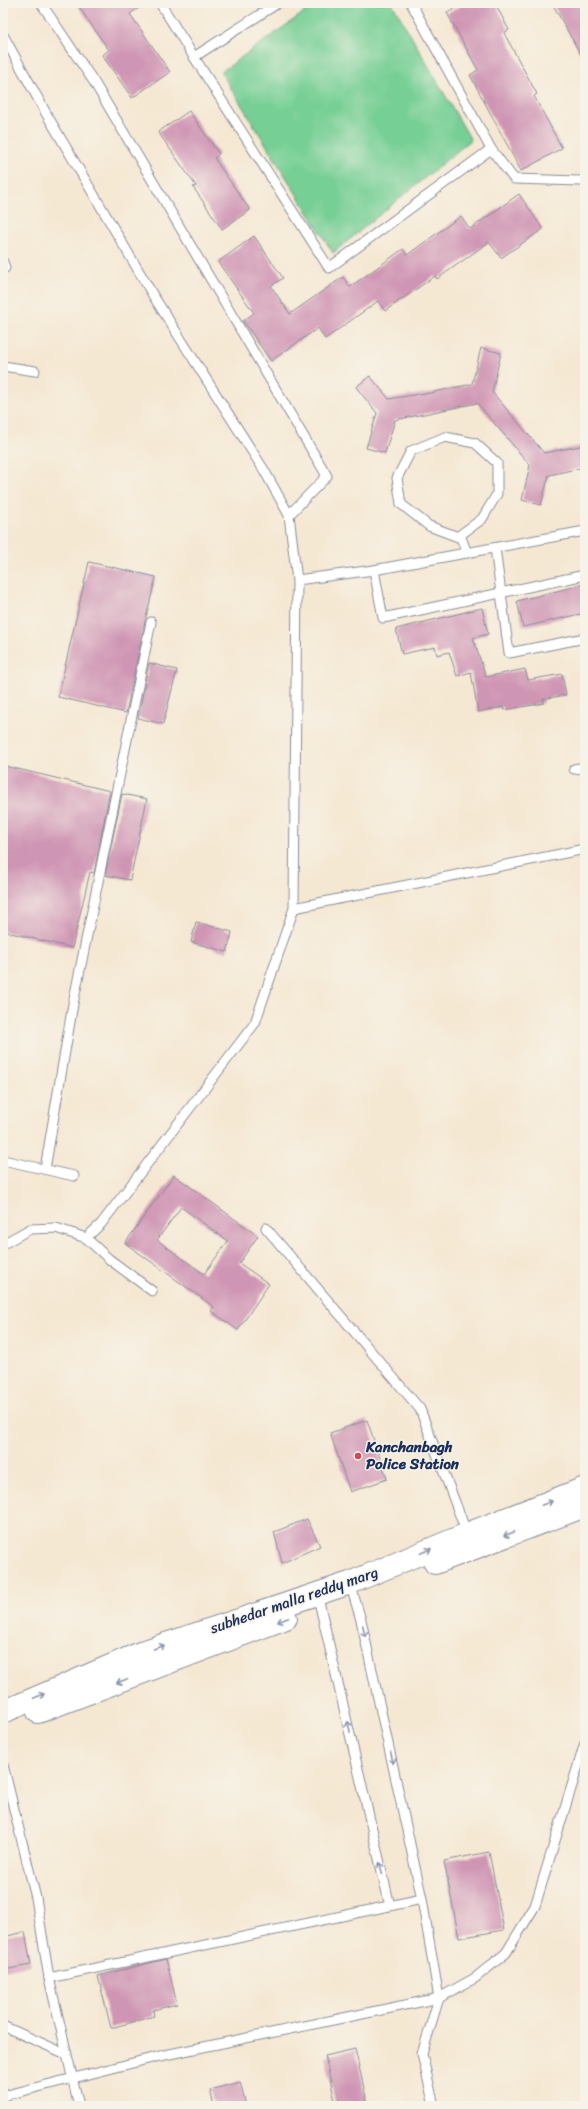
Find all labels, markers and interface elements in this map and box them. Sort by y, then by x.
place label: Kanchanbagh Police Station [365,1434,460,1477]
marker: Kanchanbagh Police Station [353,1451,363,1461]
one-way arrow [540,1498,552,1506]
one-way arrow [504,1531,516,1539]
one-way arrow [420,1546,432,1554]
street label: subhedar malla reddy marg [205,1559,382,1641]
one-way arrow [277,1616,289,1624]
one-way arrow [360,1625,368,1638]
one-way arrow [153,1642,165,1650]
one-way arrow [116,1677,128,1685]
one-way arrow [32,1692,44,1700]
one-way arrow [344,1721,352,1734]
one-way arrow [388,1752,396,1765]
one-way arrow [377,1861,384,1874]

